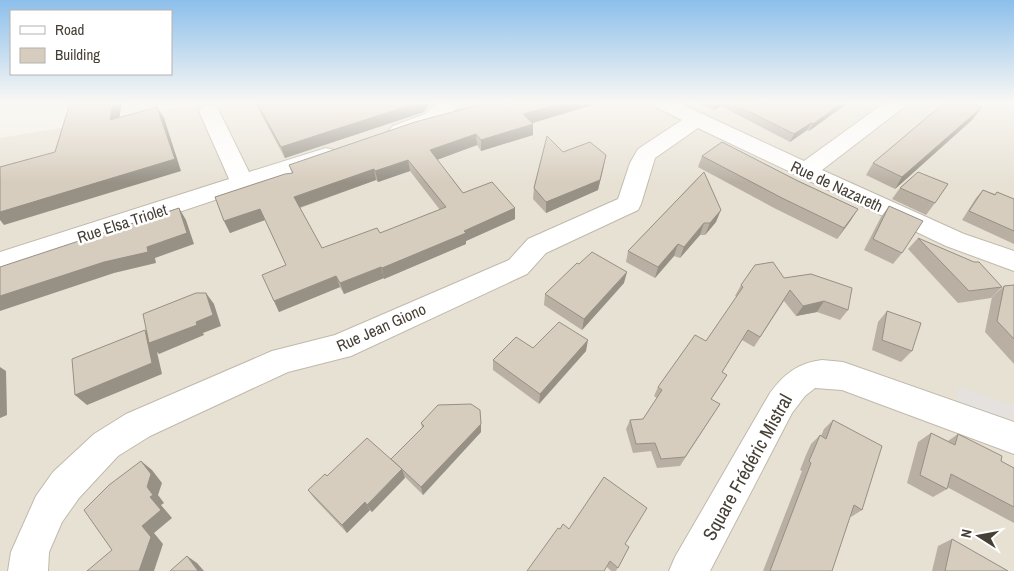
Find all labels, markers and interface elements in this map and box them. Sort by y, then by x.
legend [10,10,172,75]
text: Road [55,19,84,40]
text: Building [55,44,100,65]
street label: Rue de Nazareth [787,155,887,217]
street label: Rue Elsa Triolet [74,198,170,248]
street label: Rue Jean Giono [333,298,429,356]
street label: Square Frédéric Mistral [696,389,798,545]
north arrow [954,511,1004,561]
text: N [957,528,976,539]

